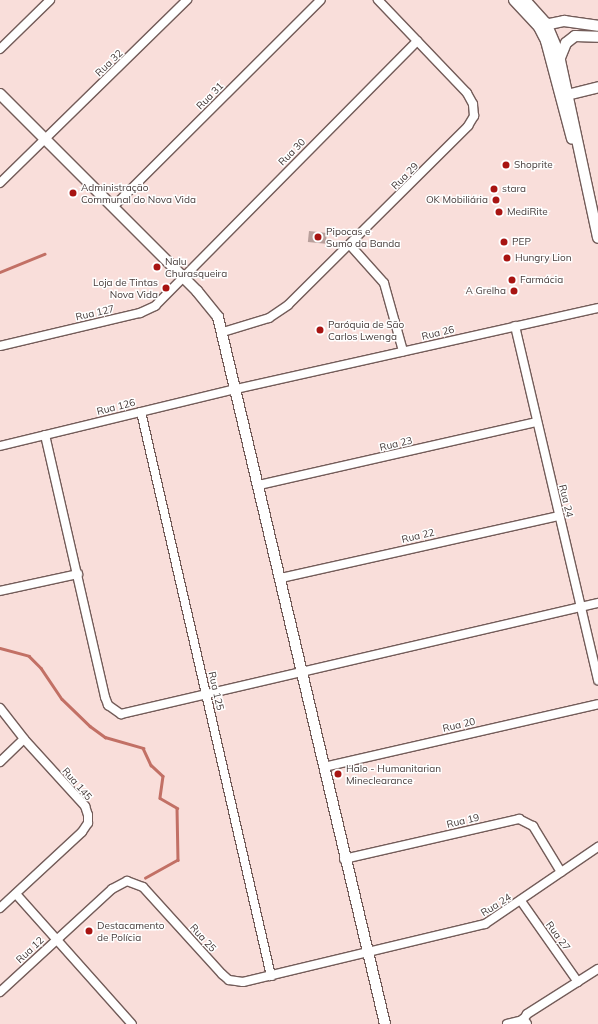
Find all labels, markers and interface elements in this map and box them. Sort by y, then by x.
street label: Rua 32 [93,47,125,79]
street label: Rua 31 [194,80,226,112]
street label: Rua 30 [276,136,308,168]
place label: Shoprite [514,159,553,171]
street label: Rua 29 [389,160,421,192]
marker: Shoprite [501,160,511,170]
place label: Administração Communal do Nova Vida [81,181,196,204]
place label: stara [502,183,526,195]
marker: stara [489,184,499,194]
marker: Administração Communal do Nova Vida [68,188,78,198]
place label: OK Mobiliária [426,194,488,206]
marker: OK Mobiliária [491,195,501,205]
place label: MediRite [507,206,548,218]
marker: MediRite [494,207,504,217]
place label: Pipocas e Sumo da Banda [326,225,400,248]
marker: Pipocas e Sumo da Banda [313,232,323,242]
place label: PEP [512,236,531,248]
marker: PEP [499,237,509,247]
place label: Hungry Lion [515,252,572,264]
marker: Hungry Lion [502,253,512,263]
place label: Nalu Churasqueira [165,255,227,278]
marker: Nalu Churasqueira [152,262,162,272]
place label: Farmácia [520,274,563,286]
marker: Farmácia [507,275,517,285]
place label: Loja de Tintas Nova Vida [93,276,158,300]
marker: Loja de Tintas Nova Vida [161,283,171,293]
place label: A Grelha [465,285,506,297]
marker: A Grelha [509,286,519,296]
street label: Rua 127 [75,303,115,323]
place label: Paróquia de São Carlos Lwenga [328,318,404,342]
street label: Rua 26 [420,323,456,343]
marker: Paróquia de São Carlos Lwenga [315,325,325,335]
street label: Rua 126 [95,396,137,418]
street label: Rua 23 [378,434,414,454]
street label: Rua 24 [556,483,576,519]
street label: Rua 22 [400,526,436,546]
street label: Rua 125 [206,671,226,711]
street label: Rua 20 [441,715,477,735]
place label: Halo - Humanitarian Mineclearance [346,762,441,786]
street label: Rua 145 [60,765,94,803]
marker: Halo - Humanitarian Mineclearance [333,769,343,779]
street label: Rua 19 [445,811,481,831]
street label: Rua 24 [479,891,513,919]
place label: Destacamento de Polícia [97,919,164,942]
street label: Rua 27 [543,919,573,953]
street label: Rua 25 [187,922,219,954]
marker: Destacamento de Polícia [84,926,94,936]
street label: Rua 12 [14,934,46,966]

